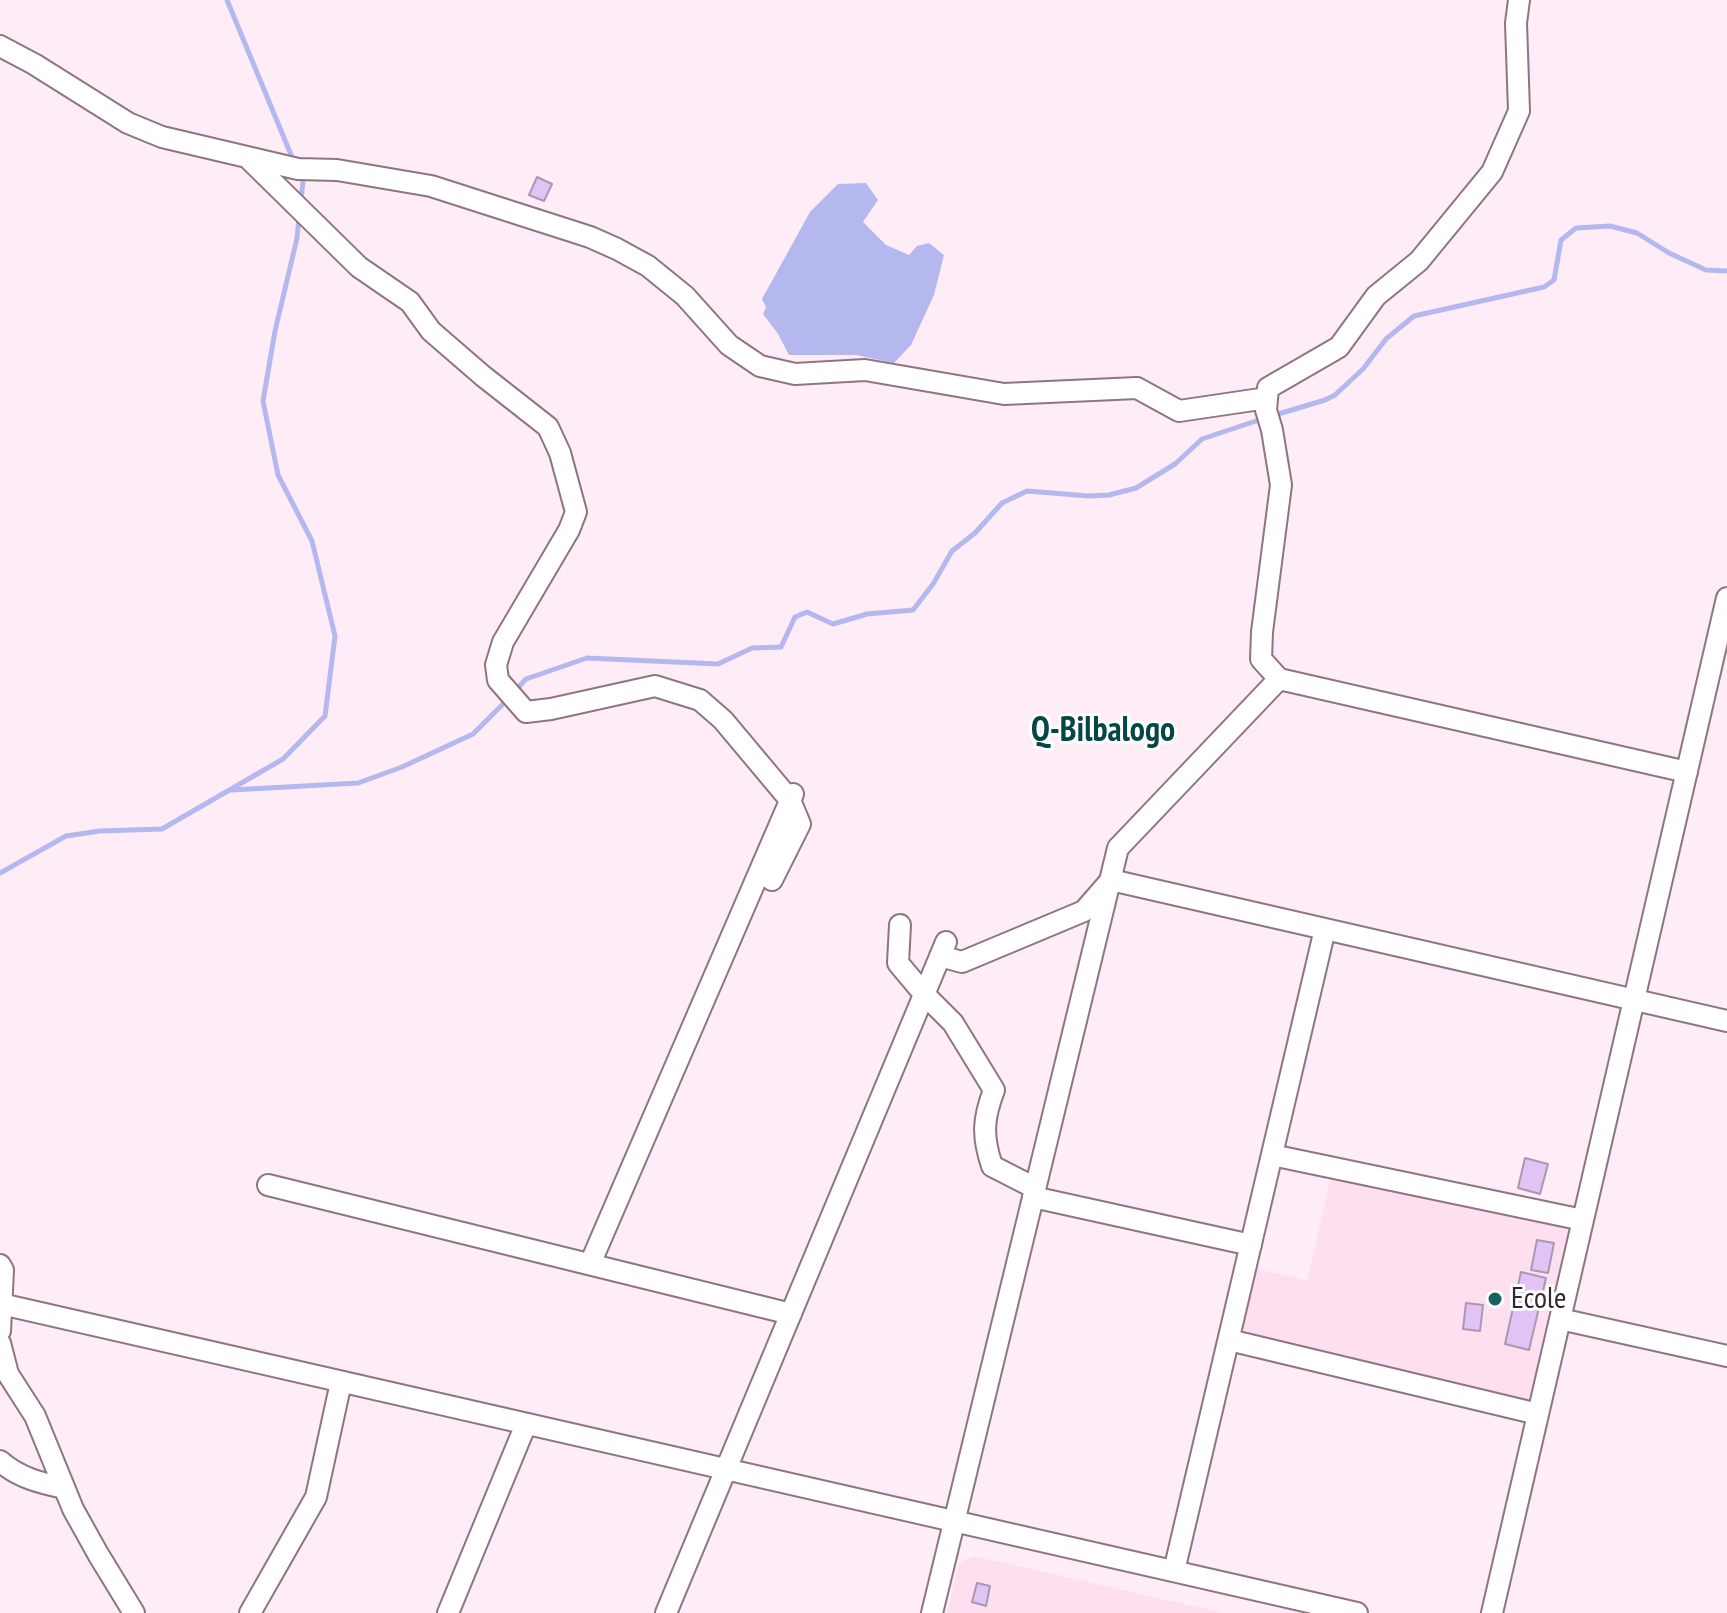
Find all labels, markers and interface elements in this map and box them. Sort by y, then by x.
district label: Q-Bilbalogo [1031,711,1175,751]
place label: Ecole [1511,1281,1566,1317]
marker: Ecole [1486,1290,1504,1308]

